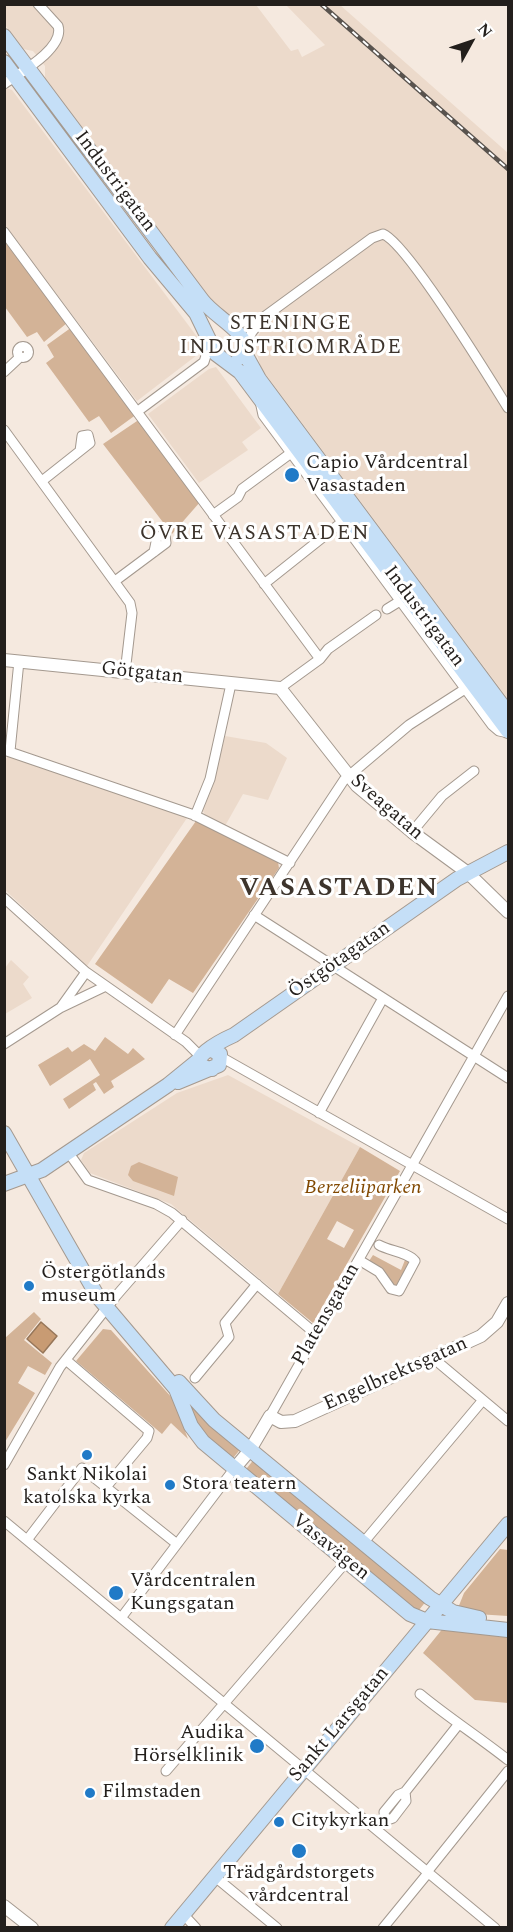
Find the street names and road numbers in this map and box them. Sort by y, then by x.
street label: Industrigatan [68,127,160,237]
street label: Industrigatan [377,562,469,672]
street label: Götgatan [100,658,184,690]
street label: Sveagatan [345,770,427,846]
street label: Östgötagatan [284,917,396,1005]
street label: Platensgatan [288,1260,366,1370]
street label: Engelbrektsgatan [320,1333,472,1417]
street label: Vasavägen [286,1509,374,1587]
street label: Sankt Larsgatan [285,1662,395,1788]

